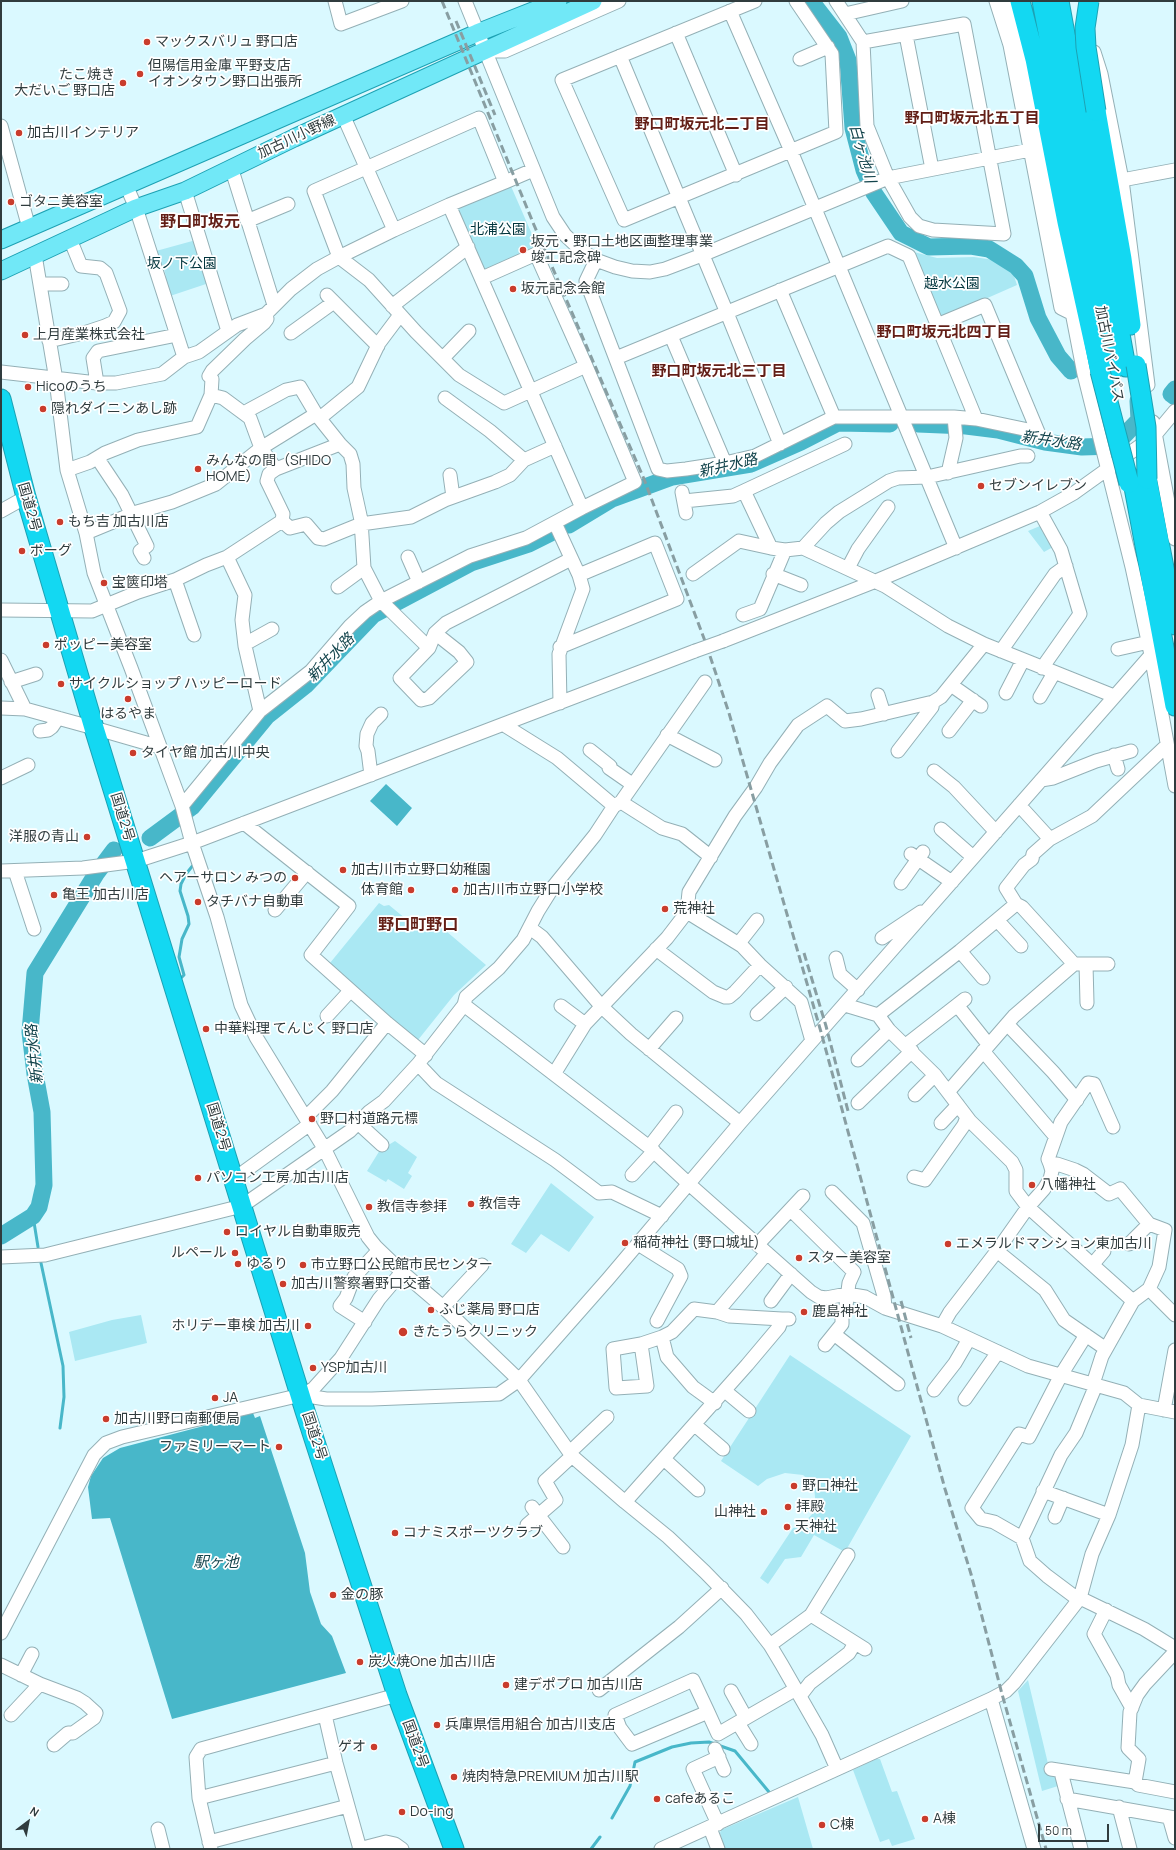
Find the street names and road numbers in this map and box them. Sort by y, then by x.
street label: 加古川小野線 [255,112,339,162]
street label: 加古川バイパス [1091,304,1127,404]
street label: 国道2号 [14,481,44,533]
street label: 国道2号 [107,791,137,843]
street label: 国道2号 [203,1101,233,1153]
street label: 国道2号 [298,1410,330,1462]
street label: 国道2号 [399,1718,431,1770]

